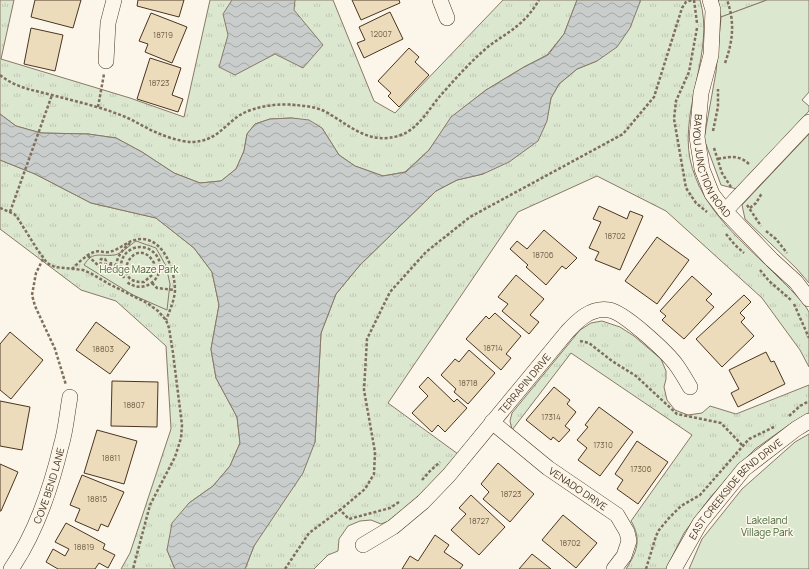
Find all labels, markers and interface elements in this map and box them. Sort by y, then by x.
house number: 12007 [370,28,392,39]
house number: 18719 [153,29,173,40]
house number: 18723 [149,77,169,88]
street label: BAYOU JUNCTION ROAD [690,114,735,221]
house number: 18702 [604,230,626,241]
house number: 18706 [532,249,554,260]
park label: Hedge Maze Park [99,262,180,276]
house number: 18714 [483,342,503,353]
house number: 18803 [92,343,114,354]
street label: TERRAPIN DRIVE [495,350,554,417]
house number: 18718 [458,377,478,388]
house number: 18807 [123,399,145,410]
house number: 17314 [541,411,561,422]
street label: EAST CREEKSIDE BEND DRIVE [685,435,785,542]
house number: 17310 [593,439,613,450]
street label: COVE BEND LANE [30,446,67,526]
house number: 18811 [102,452,120,463]
house number: 17306 [630,463,652,474]
street label: VENADO DRIVE [546,464,611,514]
house number: 18723 [501,488,521,499]
house number: 18815 [87,493,107,504]
park label: Lakeland Village Park [741,513,794,539]
house number: 18727 [469,515,489,526]
house number: 18702 [559,537,581,548]
house number: 18819 [74,541,94,552]

